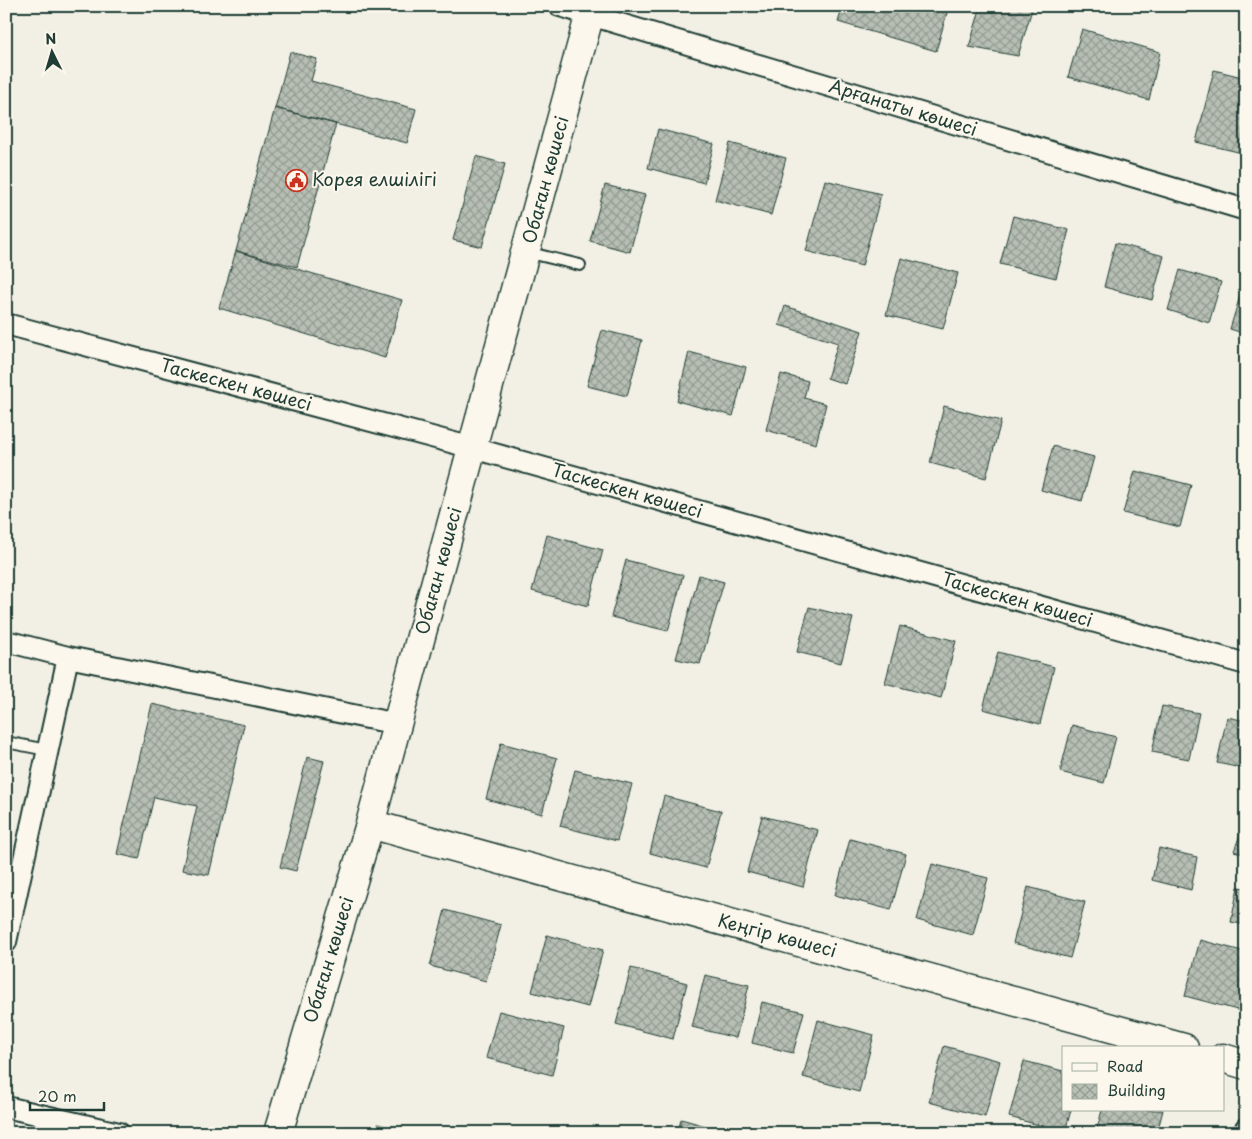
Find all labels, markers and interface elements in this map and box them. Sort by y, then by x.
north arrow [28,28,78,78]
text: N [44,28,57,49]
street label: Арғанаты көшесі [826,71,981,142]
street label: Обаған көшесі [515,113,575,246]
place label: Корея елшілігі [312,165,437,192]
public building icon: Корея елшілігі [284,168,308,192]
street label: Таскескен көшесі [158,350,315,417]
street label: Таскескен көшесі [549,455,706,524]
street label: Обаған көшесі [408,504,468,637]
street label: Таскескен көшесі [939,564,1096,633]
street label: Обаған көшесі [296,893,360,1026]
street label: Кеңгір көшесі [715,906,840,963]
legend [1062,1046,1224,1112]
text: Road [1107,1054,1143,1077]
text: Building [1107,1078,1166,1101]
scale bar [30,1079,104,1111]
text: 20 m [38,1084,77,1107]

